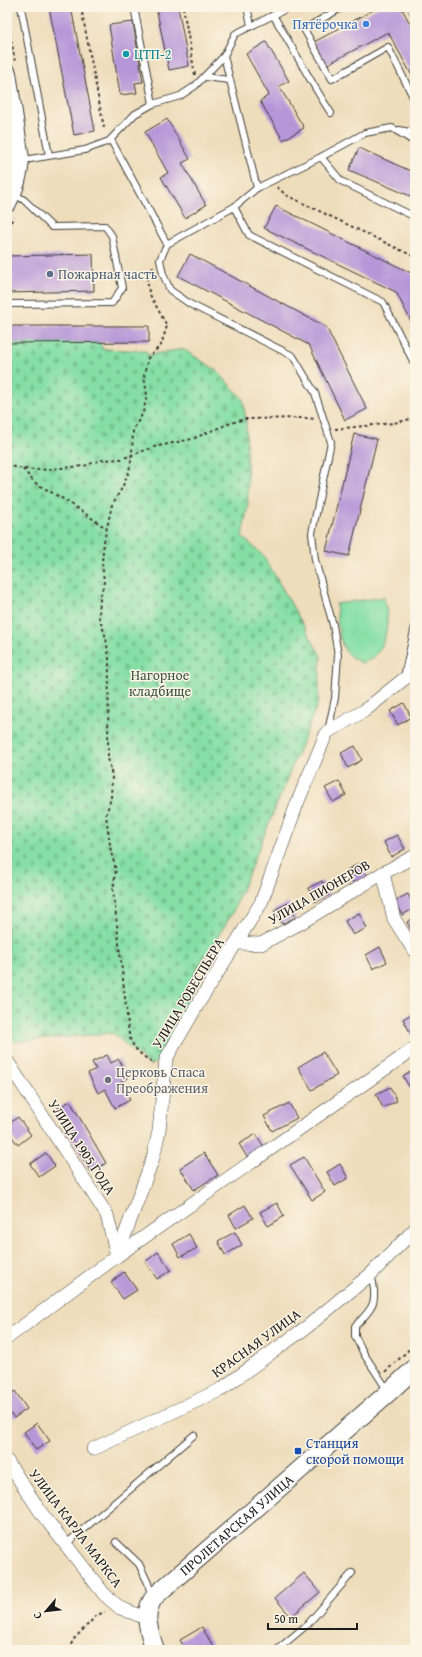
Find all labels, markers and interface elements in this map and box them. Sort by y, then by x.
place label: Пятёрочка [292,14,358,34]
marker: Пятёрочка [361,19,371,29]
place label: ЦТП-2 [134,44,171,64]
marker: ЦТП-2 [121,49,131,59]
place label: Пожарная часть [58,264,158,284]
marker: Пожарная часть [45,269,55,279]
park label: Нагорное кладбище [129,665,192,701]
street label: УЛИЦА ПИОНЕРОВ [264,855,374,929]
street label: УЛИЦА РОБЕСПЬЕРА [147,933,229,1052]
place label: Церковь Спаса Преображения [116,1062,208,1098]
marker: Церковь Спаса Преображения [103,1075,113,1085]
street label: УЛИЦА 1905 ГОДА [44,1095,121,1199]
street label: КРАСНАЯ УЛИЦА [207,1304,305,1382]
place label: Станция скорой помощи [306,1433,404,1469]
marker: Станция скорой помощи [293,1446,303,1456]
street label: УЛИЦА КАРЛА МАРКСА [25,1464,128,1592]
street label: ПРОЛЕТАРСКАЯ УЛИЦА [175,1469,298,1580]
north arrow [26,1591,66,1631]
scale bar [268,1605,357,1631]
text: С [29,1609,46,1622]
text: 50 m [274,1610,298,1627]

